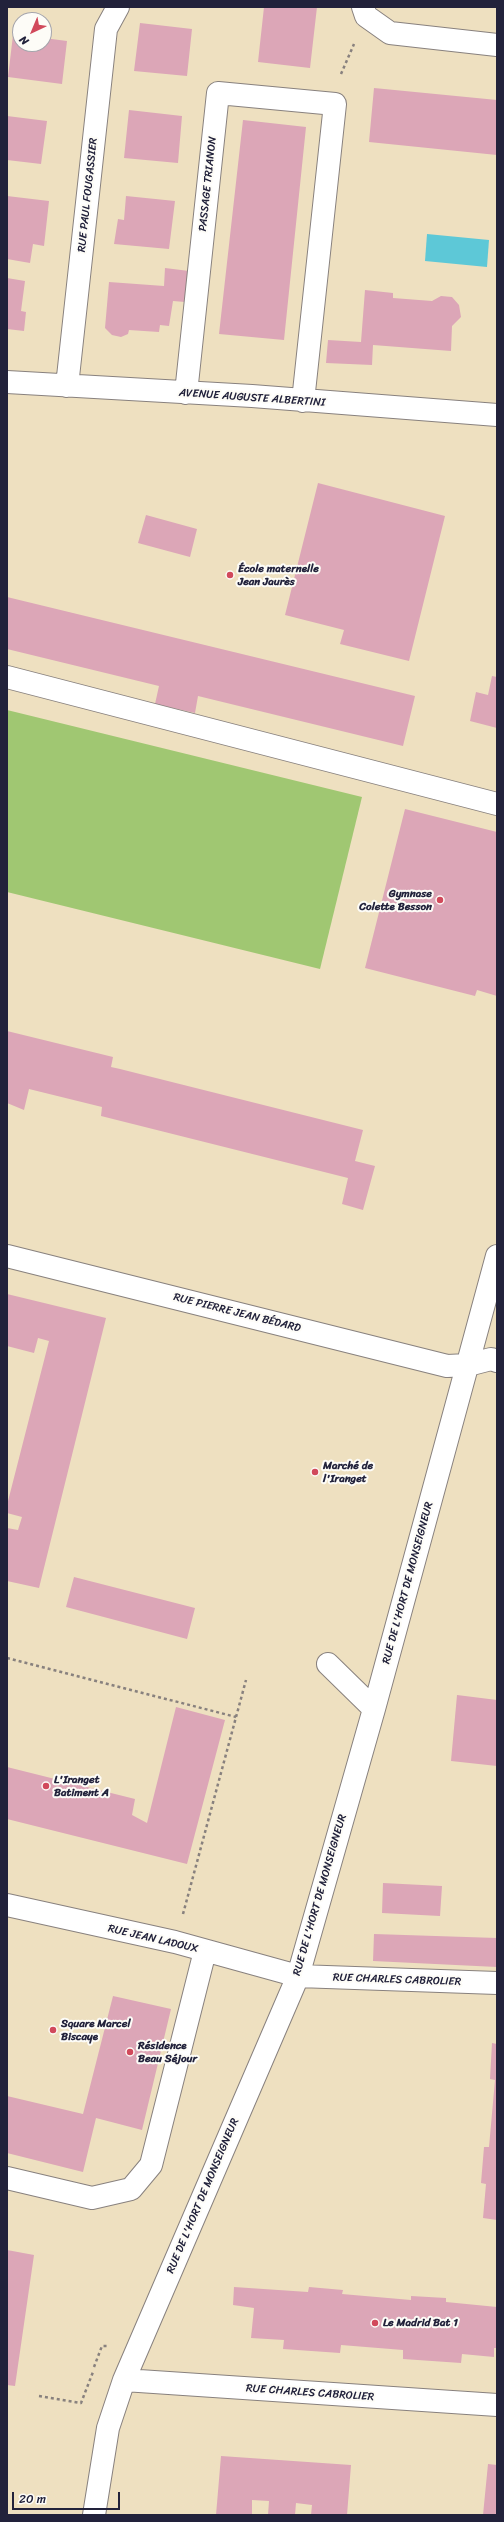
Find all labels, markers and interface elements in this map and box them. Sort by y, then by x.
north arrow [12,12,52,52]
text: N [15,31,33,50]
street label: PASSAGE TRIANON [196,136,220,232]
street label: RUE PAUL FOUGASSIER [75,137,101,253]
street label: AVENUE AUGUSTE ALBERTINI [178,386,326,410]
place label: École maternelle Jean Jaurès [238,562,319,588]
marker: École maternelle Jean Jaurès [225,570,235,580]
place label: Gymnase Colette Besson [359,887,432,913]
marker: Gymnase Colette Besson [435,895,445,905]
street label: RUE PIERRE JEAN BÉDARD [172,1291,302,1335]
place label: Marché de l'Iranget [323,1459,373,1485]
marker: Marché de l'Iranget [310,1467,320,1477]
street label: RUE DE L'HORT DE MONSEIGNEUR [380,1500,436,1666]
place label: L'Iranget Batiment A [54,1773,109,1799]
marker: L'Iranget Batiment A [41,1781,51,1791]
street label: RUE DE L'HORT DE MONSEIGNEUR [291,1813,349,1977]
street label: RUE JEAN LADOUX [107,1922,199,1956]
street label: RUE CHARLES CABROLIER [333,1971,461,1989]
place label: Square Marcel Biscaye [61,2017,131,2043]
marker: Square Marcel Biscaye [48,2025,58,2035]
place label: Résidence Beau Séjour [138,2039,197,2065]
marker: Résidence Beau Séjour [125,2047,135,2057]
street label: RUE DE L'HORT DE MONSEIGNEUR [164,2116,242,2276]
place label: Le Madrid Bat 1 [383,2316,458,2330]
marker: Le Madrid Bat 1 [370,2318,380,2328]
street label: RUE CHARLES CABROLIER [246,2382,374,2404]
scale bar [14,2484,122,2510]
text: 20 m [19,2488,46,2510]

